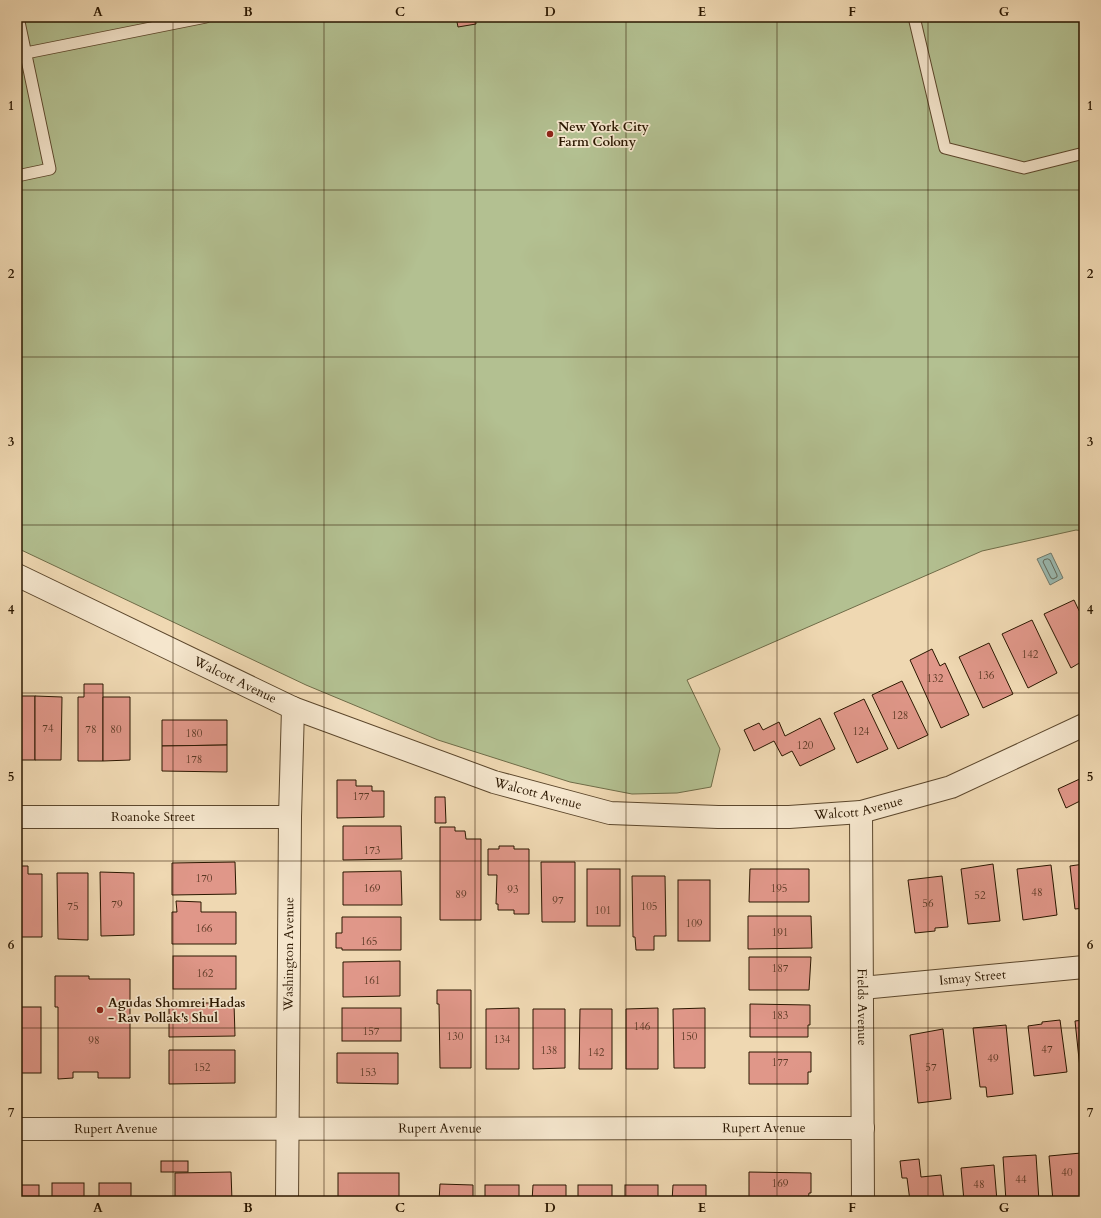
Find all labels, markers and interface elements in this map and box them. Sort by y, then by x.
text: A [93,3,103,21]
text: B [243,3,253,21]
text: C [395,3,405,21]
text: D [544,3,556,21]
text: E [698,3,706,21]
text: F [848,3,856,21]
text: G [999,3,1010,21]
text: 1 [8,97,14,115]
text: 1 [1087,97,1093,115]
place label: New York City Farm Colony [558,118,650,151]
marker: New York City Farm Colony [545,129,555,139]
text: 2 [8,265,15,283]
text: 2 [1087,265,1094,283]
text: 3 [8,433,15,451]
text: 3 [1087,433,1094,451]
text: 4 [8,601,15,619]
text: 4 [1087,601,1094,619]
house number: 142 [1022,647,1039,662]
street label: Walcott Avenue [190,652,280,708]
house number: 136 [978,668,995,683]
house number: 132 [927,671,944,686]
house number: 128 [892,708,908,723]
house number: 74 [42,721,54,736]
house number: 78 [85,722,97,737]
house number: 80 [110,722,122,737]
house number: 124 [853,724,870,739]
house number: 180 [186,726,203,741]
house number: 120 [797,738,814,753]
house number: 178 [186,752,202,767]
text: 5 [8,768,14,786]
text: 5 [1087,768,1093,786]
street label: Walcott Avenue [491,773,584,814]
house number: 177 [353,789,370,804]
street label: Walcott Avenue [813,792,905,824]
street label: Roanoke Street [111,808,195,826]
house number: 173 [364,843,381,858]
house number: 170 [196,871,213,886]
house number: 169 [364,881,381,896]
house number: 195 [771,881,787,896]
house number: 93 [507,882,519,897]
house number: 48 [1031,885,1043,900]
house number: 89 [455,887,467,902]
house number: 52 [974,888,986,903]
house number: 97 [552,893,564,908]
house number: 56 [922,896,934,911]
house number: 79 [111,897,123,912]
street label: Washington Avenue [279,897,298,1012]
house number: 75 [67,899,79,914]
house number: 105 [641,899,657,914]
house number: 101 [595,903,611,918]
house number: 109 [686,916,703,931]
house number: 166 [196,921,213,936]
house number: 191 [772,925,788,940]
house number: 165 [361,934,377,949]
text: 6 [8,936,15,954]
text: 6 [1087,936,1094,954]
house number: 187 [772,961,789,976]
street label: Ismay Street [938,965,1007,990]
house number: 162 [197,966,214,981]
street label: Fields Avenue [853,968,871,1046]
house number: 161 [364,973,380,988]
place label: Agudas Shomrei Hadas - Rav Pollak's Shul [108,994,246,1027]
marker: Agudas Shomrei Hadas - Rav Pollak's Shul [95,1005,105,1015]
house number: 183 [772,1008,789,1023]
house number: 146 [634,1019,651,1034]
house number: 157 [363,1024,380,1039]
house number: 130 [447,1029,464,1044]
house number: 150 [681,1029,698,1044]
house number: 134 [494,1032,511,1047]
house number: 98 [88,1033,100,1048]
house number: 47 [1041,1042,1053,1057]
house number: 138 [541,1043,557,1058]
house number: 142 [588,1045,605,1060]
house number: 49 [987,1051,999,1066]
house number: 177 [772,1055,789,1070]
house number: 152 [194,1060,211,1075]
house number: 57 [925,1060,937,1075]
house number: 153 [360,1065,377,1080]
text: 7 [8,1104,15,1122]
text: 7 [1087,1104,1094,1122]
street label: Rupert Avenue [398,1119,482,1138]
street label: Rupert Avenue [722,1119,806,1137]
street label: Rupert Avenue [74,1120,158,1138]
house number: 40 [1061,1165,1073,1180]
house number: 44 [1015,1172,1027,1187]
house number: 169 [772,1176,789,1191]
house number: 48 [973,1177,985,1192]
text: A [93,1199,103,1217]
text: B [243,1199,253,1217]
text: C [395,1199,405,1217]
text: D [544,1199,556,1217]
text: E [698,1199,706,1217]
text: F [848,1199,856,1217]
text: G [999,1199,1010,1217]

